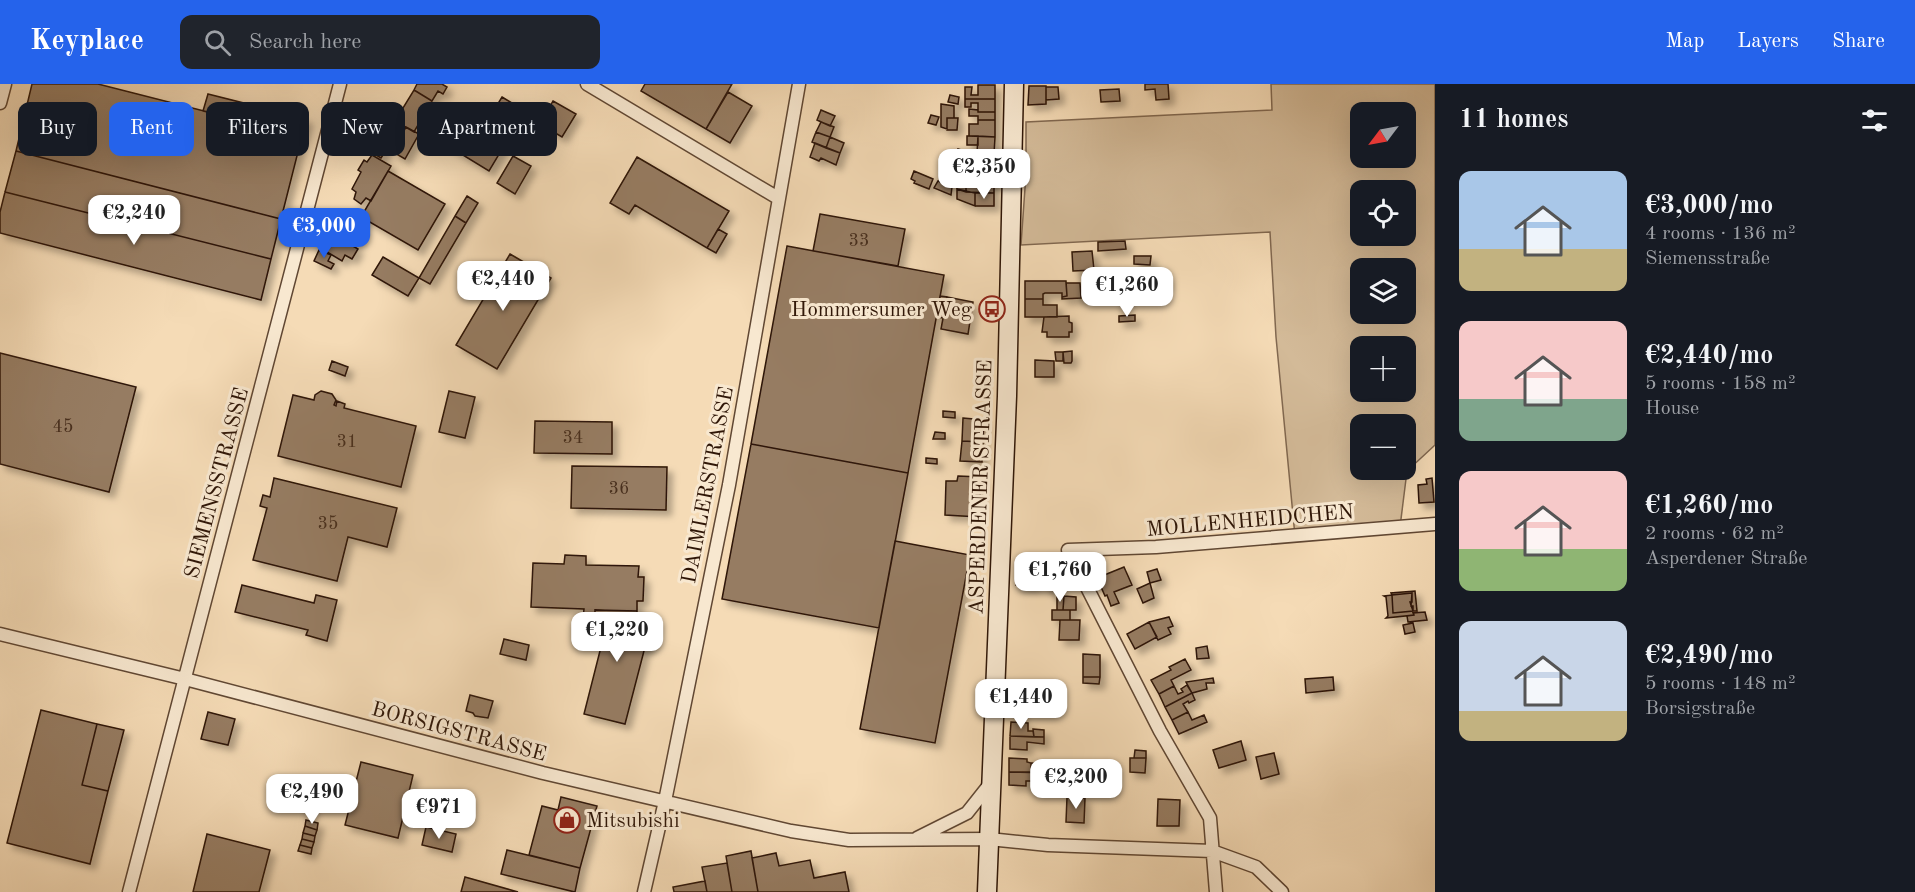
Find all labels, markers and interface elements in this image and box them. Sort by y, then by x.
search box [180,15,600,69]
icon: search [201,26,234,59]
text: Keyplace [30,28,144,56]
text: Search here [249,31,361,53]
text: Map [1665,31,1704,52]
text: Layers [1737,31,1799,52]
text: Share [1832,31,1885,52]
chip: Buy [18,102,97,156]
chip: Rent [109,102,194,156]
chip: Filters [206,102,309,156]
chip: New [321,102,405,156]
chip: Apartment [417,102,557,156]
north arrow [1350,102,1416,168]
map controls [1350,102,1416,480]
icon: filters [1858,104,1891,137]
text: 11 homes [1459,107,1568,133]
pin: €2,350 [935,149,1033,200]
text: €2,350 [952,158,1016,178]
button: locate [1350,180,1416,246]
text: €3,000/mo [1645,193,1773,219]
pin: €2,240 [85,195,183,246]
icon: home [1507,195,1579,267]
text: €2,240 [102,204,166,224]
pin: €3,000 [275,208,373,259]
text: €3,000 [292,217,356,237]
text: 4 rooms · 136 m² [1645,224,1795,244]
house number: 33 [849,232,869,250]
text: Siemensstraße [1645,249,1770,269]
button: layers [1350,258,1416,324]
pin: €2,440 [454,261,552,312]
pin: €1,260 [1078,267,1176,318]
text: €2,440 [471,270,535,290]
text: €1,260 [1095,276,1159,296]
bus stop icon: Hommersumer Weg [977,294,1007,324]
place label: Hommersumer Weg [791,300,973,321]
button: + [1350,336,1416,402]
text: €2,440/mo [1645,343,1773,369]
icon: home [1507,345,1579,417]
street label: ASPERDENER STRASSE [967,359,996,615]
text: 5 rooms · 158 m² [1645,374,1795,394]
street label: DAIMLERSTRASSE [679,385,738,586]
street label: SIEMENSSTRASSE [182,386,253,581]
text: House [1645,399,1699,419]
button: − [1350,414,1416,480]
house number: 45 [53,418,73,436]
house number: 34 [563,429,583,447]
house number: 31 [337,433,357,451]
house number: 36 [609,480,629,498]
text: €1,260/mo [1645,493,1773,519]
icon: home [1507,495,1579,567]
street label: MOLLENHEIDCHEN [1146,502,1355,541]
house number: 35 [318,515,338,533]
text: 2 rooms · 62 m² [1645,524,1784,544]
text: Asperdener Straße [1645,549,1807,569]
pin: €1,760 [1011,552,1109,603]
text: €1,760 [1028,561,1092,581]
pin: €1,220 [568,612,666,663]
text: €1,220 [585,621,649,641]
text: €2,490/mo [1645,643,1773,669]
icon: home [1507,645,1579,717]
text: 5 rooms · 148 m² [1645,674,1795,694]
pin: €1,440 [972,679,1070,730]
text: €1,440 [989,688,1053,708]
street label: BORSIGSTRASSE [369,699,548,766]
text: Borsigstraße [1645,699,1755,719]
pin: €2,200 [1027,759,1125,810]
text: €2,200 [1044,768,1108,788]
pin: €2,490 [263,774,361,825]
text: €2,490 [280,783,344,803]
pin: €971 [403,789,475,840]
text: €971 [416,798,462,818]
shop icon: Mitsubishi [552,805,582,835]
place label: Mitsubishi [586,811,680,832]

